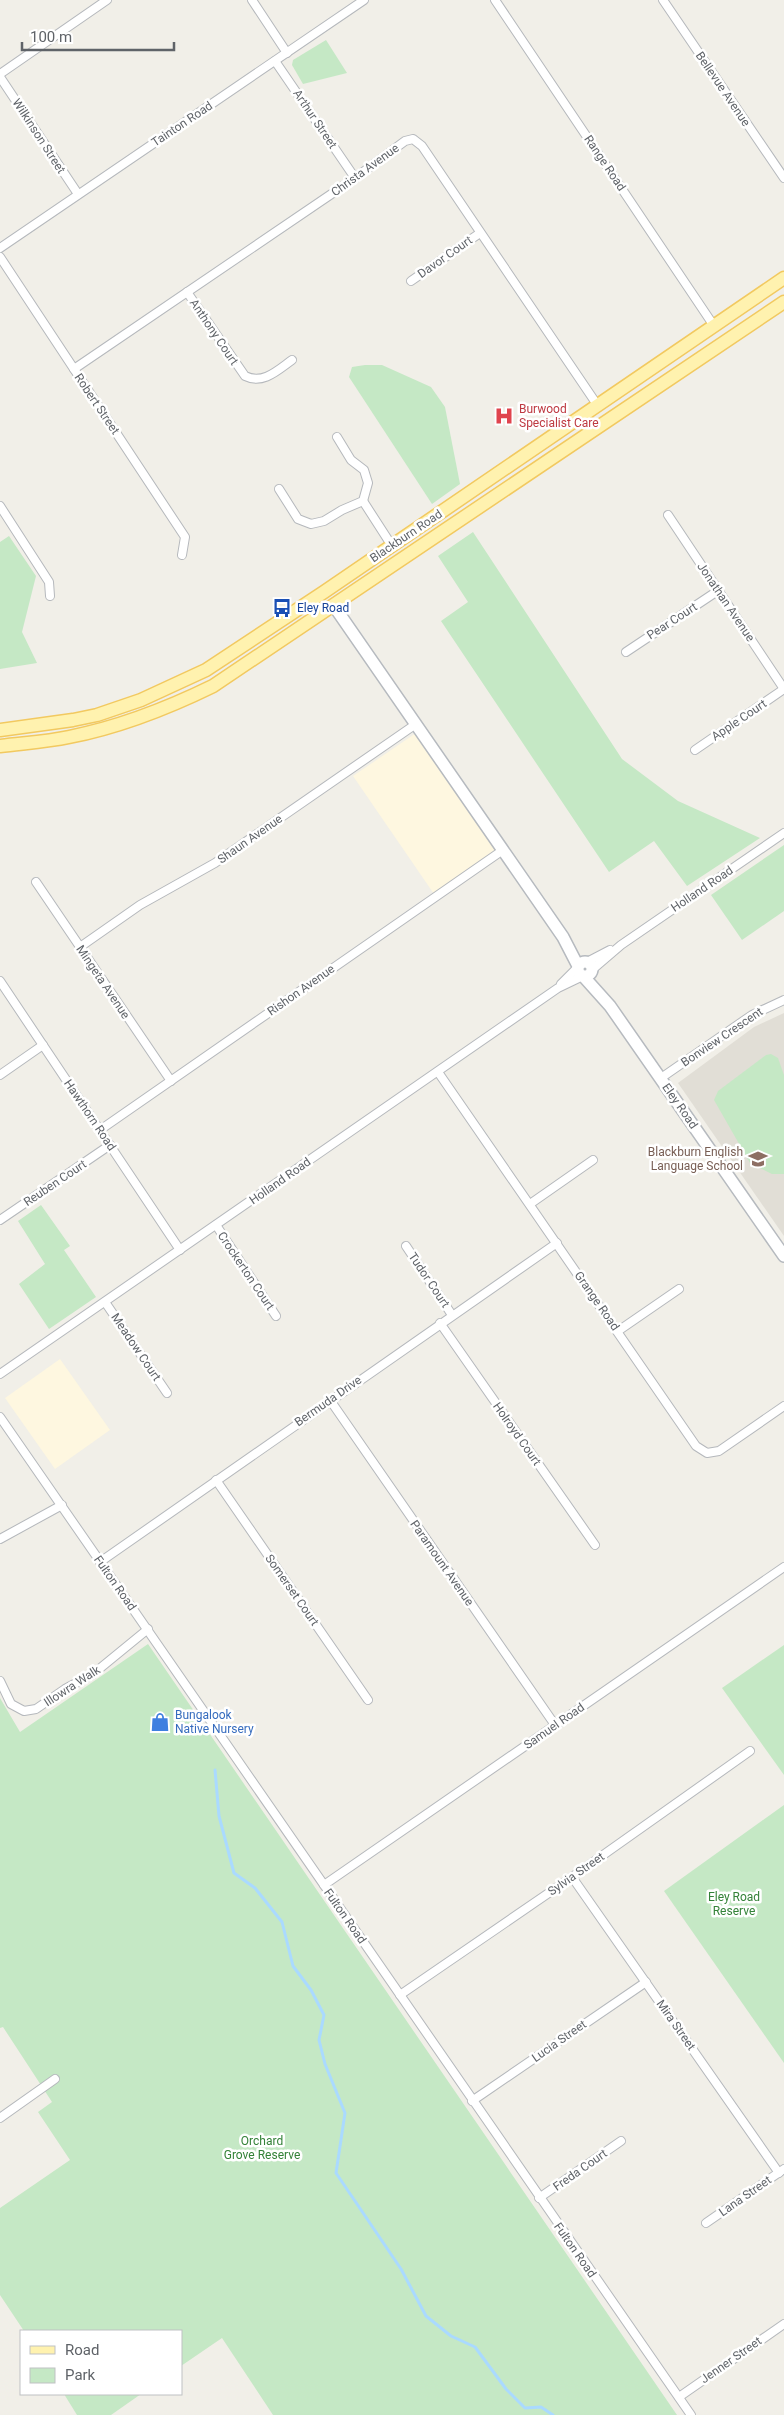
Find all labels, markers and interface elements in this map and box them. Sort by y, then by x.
scale bar [22,20,175,52]
text: 100 m [30,28,72,46]
street label: Bellevue Avenue [693,49,753,129]
street label: Arthur Street [290,87,340,151]
street label: Wilkinson Street [10,96,68,176]
street label: Tainton Road [149,99,215,149]
street label: Range Road [581,132,629,194]
street label: Christa Avenue [328,141,402,199]
street label: Davor Court [415,233,475,281]
street label: Anthony Court [187,296,241,368]
street label: Robert Street [72,371,122,437]
place label: Burwood Specialist Care [519,402,599,430]
hospital icon: Burwood Specialist Care [493,405,515,427]
street label: Blackburn Road [367,507,445,565]
street label: Jonathan Avenue [694,560,758,644]
bus stop icon: Eley Road [271,597,293,619]
street label: Pear Court [644,600,700,642]
place label: Eley Road [297,601,349,615]
street label: Apple Court [709,697,769,743]
street label: Shaun Avenue [215,812,285,866]
street label: Holland Road [668,863,736,915]
street label: Mingeta Avenue [73,943,133,1021]
street label: Rishon Avenue [265,962,337,1018]
street label: Bonview Crescent [678,1004,766,1070]
street label: Hawthorn Road [61,1077,119,1153]
street label: Eley Road [659,1081,701,1131]
place label: Blackburn English Language School [648,1145,743,1173]
school or university icon: Blackburn English Language School [747,1148,769,1170]
street label: Holland Road [247,1155,313,1207]
street label: Reuben Court [21,1157,89,1209]
street label: Crockerton Court [215,1229,277,1313]
street label: Tudor Court [405,1250,453,1310]
street label: Grange Road [572,1269,622,1333]
street label: Meadow Court [108,1311,164,1384]
street label: Bermuda Drive [292,1373,364,1429]
street label: Holroyd Court [490,1400,544,1468]
street label: Paramount Avenue [407,1518,477,1608]
street label: Somerset Court [262,1552,322,1628]
street label: Fulton Road [91,1553,139,1613]
street label: Illowra Walk [41,1662,104,1709]
street label: Samuel Road [521,1700,587,1752]
place label: Bungalook Native Nursery [175,1708,254,1736]
shop icon: Bungalook Native Nursery [149,1711,171,1733]
street label: Sylvia Street [545,1849,607,1899]
street label: Fulton Road [321,1886,369,1946]
park label: Eley Road Reserve [708,1890,760,1918]
street label: Mira Street [654,1997,699,2053]
street label: Lucia Street [529,2017,589,2065]
park label: Orchard Grove Reserve [224,2134,300,2162]
street label: Freda Court [550,2146,610,2194]
street label: Lana Street [716,2173,774,2219]
street label: Fulton Road [551,2220,599,2280]
legend [20,2330,182,2395]
street label: Jenner Street [698,2334,764,2386]
text: Road [65,2341,99,2359]
text: Park [65,2366,96,2384]

